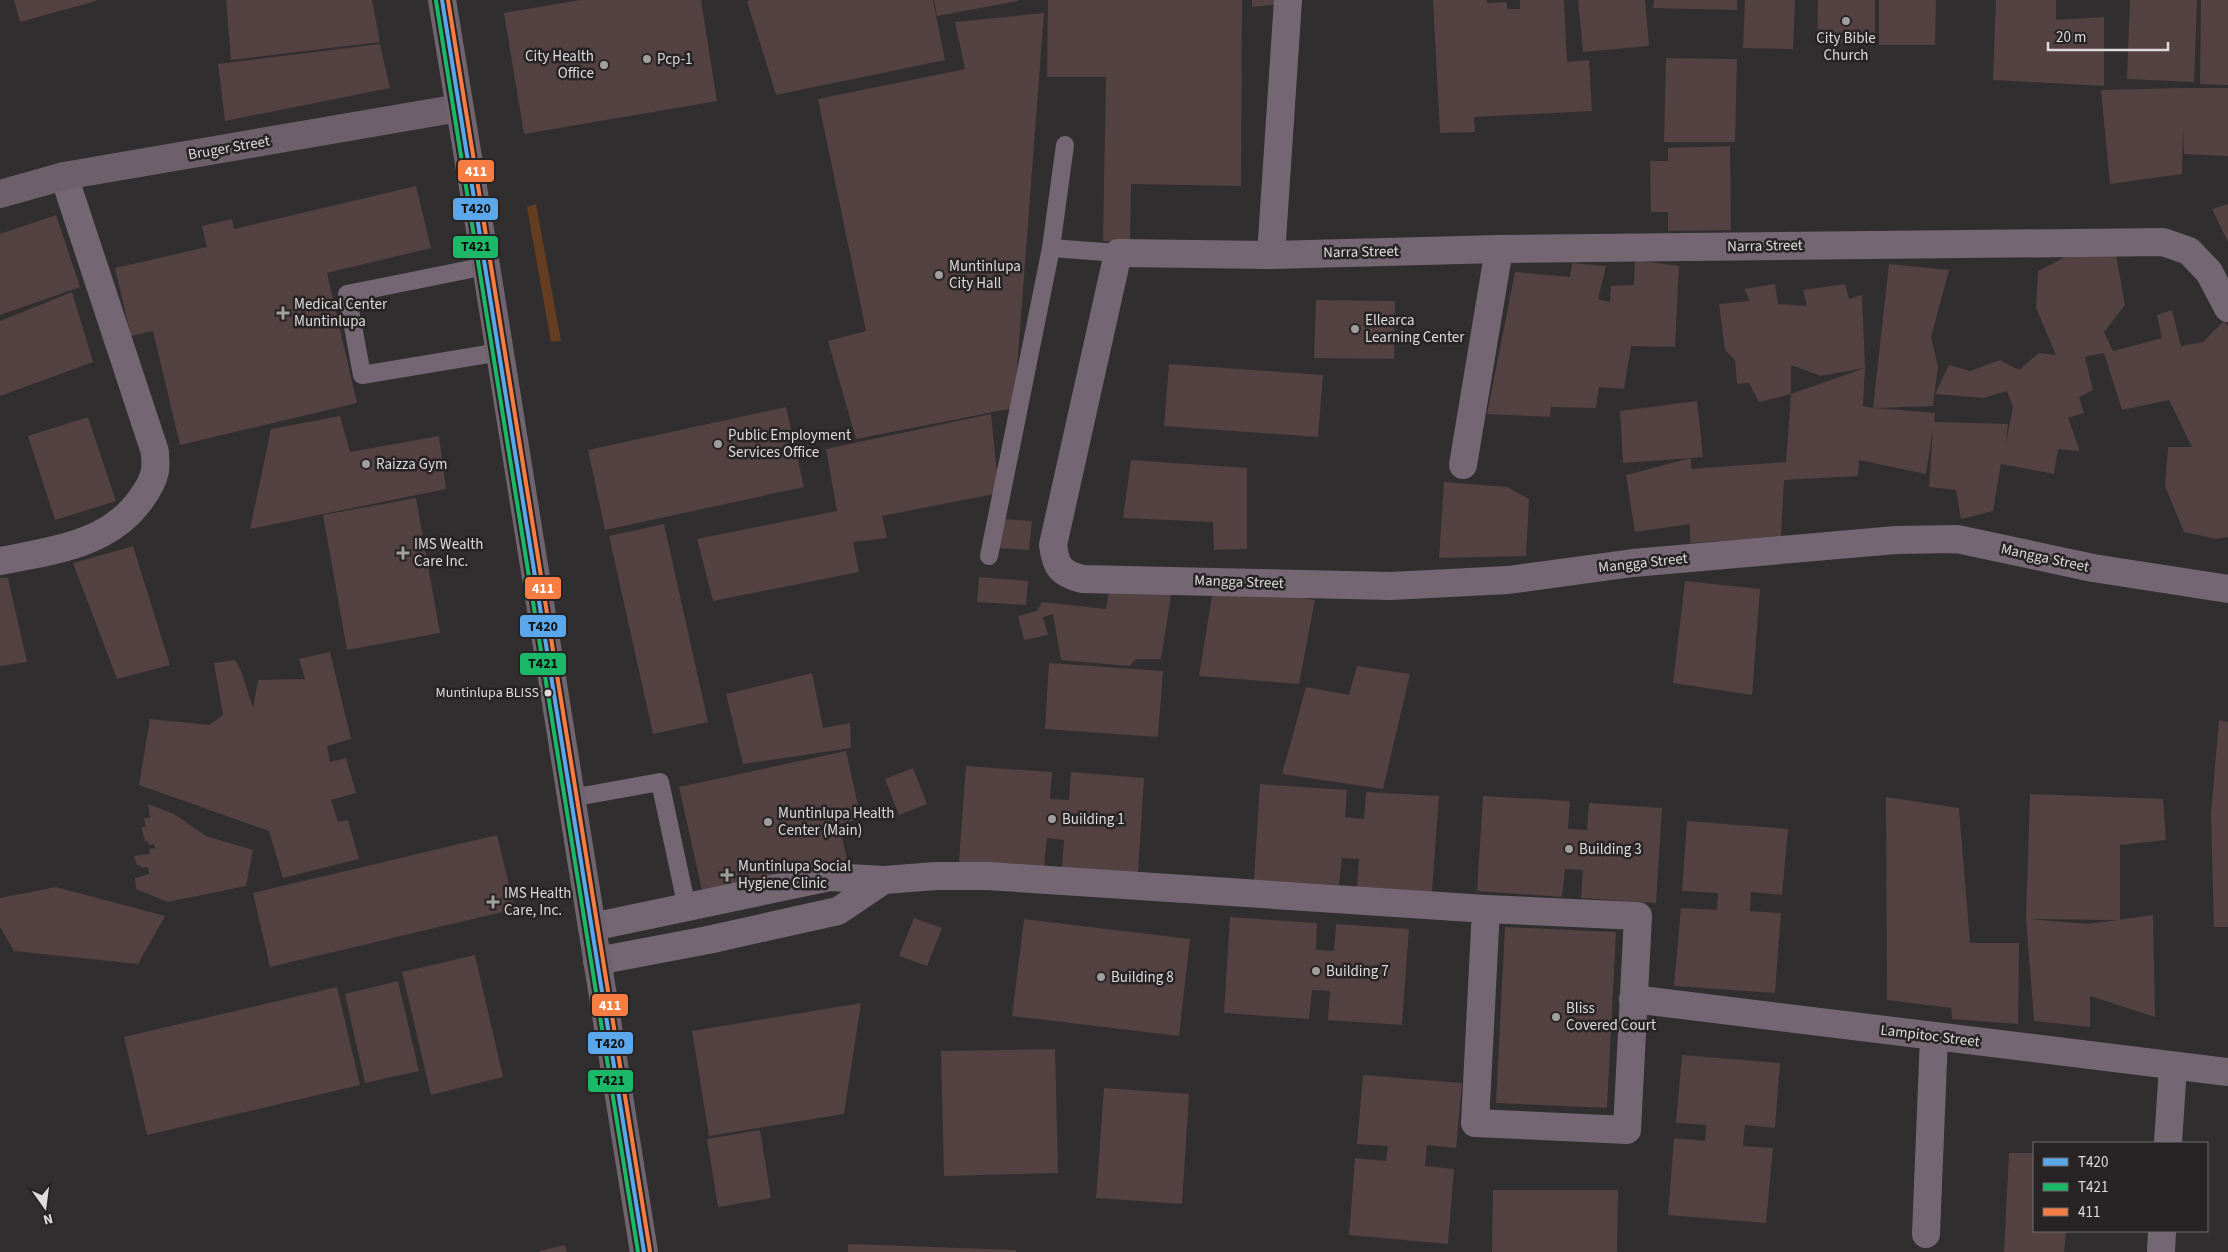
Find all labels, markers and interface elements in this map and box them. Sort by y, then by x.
marker: City Bible Church [1840,15,1852,27]
scale bar [2048,20,2168,52]
text: 20 m [2056,27,2086,48]
place label: City Bible Church [1816,28,1876,66]
place label: City Health Office [525,46,594,84]
place label: Pcp-1 [657,49,693,70]
marker: Pcp-1 [641,53,653,65]
marker: City Health Office [598,59,610,71]
street label: Bruger Street [186,130,272,166]
line badge: 411 [457,159,495,183]
text: 411 [465,162,487,182]
line badge: T420 [452,197,499,221]
text: T420 [461,199,491,219]
line badge: T421 [452,235,499,259]
street label: Narra Street [1727,235,1803,257]
text: T421 [461,237,491,257]
street label: Narra Street [1323,241,1399,263]
place label: Muntinlupa City Hall [949,256,1021,294]
marker: Muntinlupa City Hall [933,269,945,281]
place label: Medical Center Muntinlupa [294,294,388,332]
marker: Medical Center Muntinlupa [276,306,290,320]
place label: Ellearca Learning Center [1365,310,1465,348]
marker: Ellearca Learning Center [1349,323,1361,335]
place label: Public Employment Services Office [728,425,851,463]
marker: Public Employment Services Office [712,438,724,450]
place label: Raizza Gym [376,454,447,475]
marker: Raizza Gym [360,458,372,470]
place label: IMS Wealth Care Inc. [414,534,484,572]
street label: Mangga Street [1999,538,2091,578]
marker: IMS Wealth Care Inc. [396,546,410,560]
street label: Mangga Street [1597,548,1689,578]
street label: Mangga Street [1194,570,1284,594]
line badge: 411 [524,576,562,600]
text: 411 [532,579,554,599]
line badge: T420 [519,614,567,638]
text: T420 [528,617,558,637]
line badge: T421 [519,652,567,676]
text: T421 [528,654,558,674]
place label: Muntinlupa BLISS [436,683,539,703]
marker: Muntinlupa BLISS [543,688,553,698]
place label: Muntinlupa Health Center (Main) [778,803,895,841]
place label: Building 1 [1062,809,1125,830]
marker: Building 1 [1046,813,1058,825]
marker: Muntinlupa Health Center (Main) [762,816,774,828]
place label: Building 3 [1579,839,1642,860]
marker: Building 3 [1563,843,1575,855]
place label: Muntinlupa Social Hygiene Clinic [738,856,851,894]
marker: Muntinlupa Social Hygiene Clinic [720,868,734,882]
place label: IMS Health Care, Inc. [504,883,572,921]
marker: IMS Health Care, Inc. [486,895,500,909]
place label: Building 7 [1326,961,1389,982]
marker: Building 7 [1310,965,1322,977]
place label: Building 8 [1111,967,1174,988]
marker: Building 8 [1095,971,1107,983]
line badge: 411 [591,993,629,1017]
text: 411 [599,996,621,1016]
place label: Bliss Covered Court [1566,998,1656,1036]
marker: Bliss Covered Court [1550,1011,1562,1023]
street label: Lampitoc Street [1879,1020,1981,1052]
line badge: T420 [587,1031,634,1055]
text: T420 [595,1034,625,1054]
line badge: T421 [587,1069,634,1093]
text: T421 [595,1071,625,1091]
legend [2033,1142,2208,1232]
text: T420 [2078,1152,2108,1173]
text: T421 [2078,1177,2108,1198]
north arrow [20,1182,70,1232]
text: 411 [2078,1202,2100,1223]
text: N [41,1208,55,1229]

